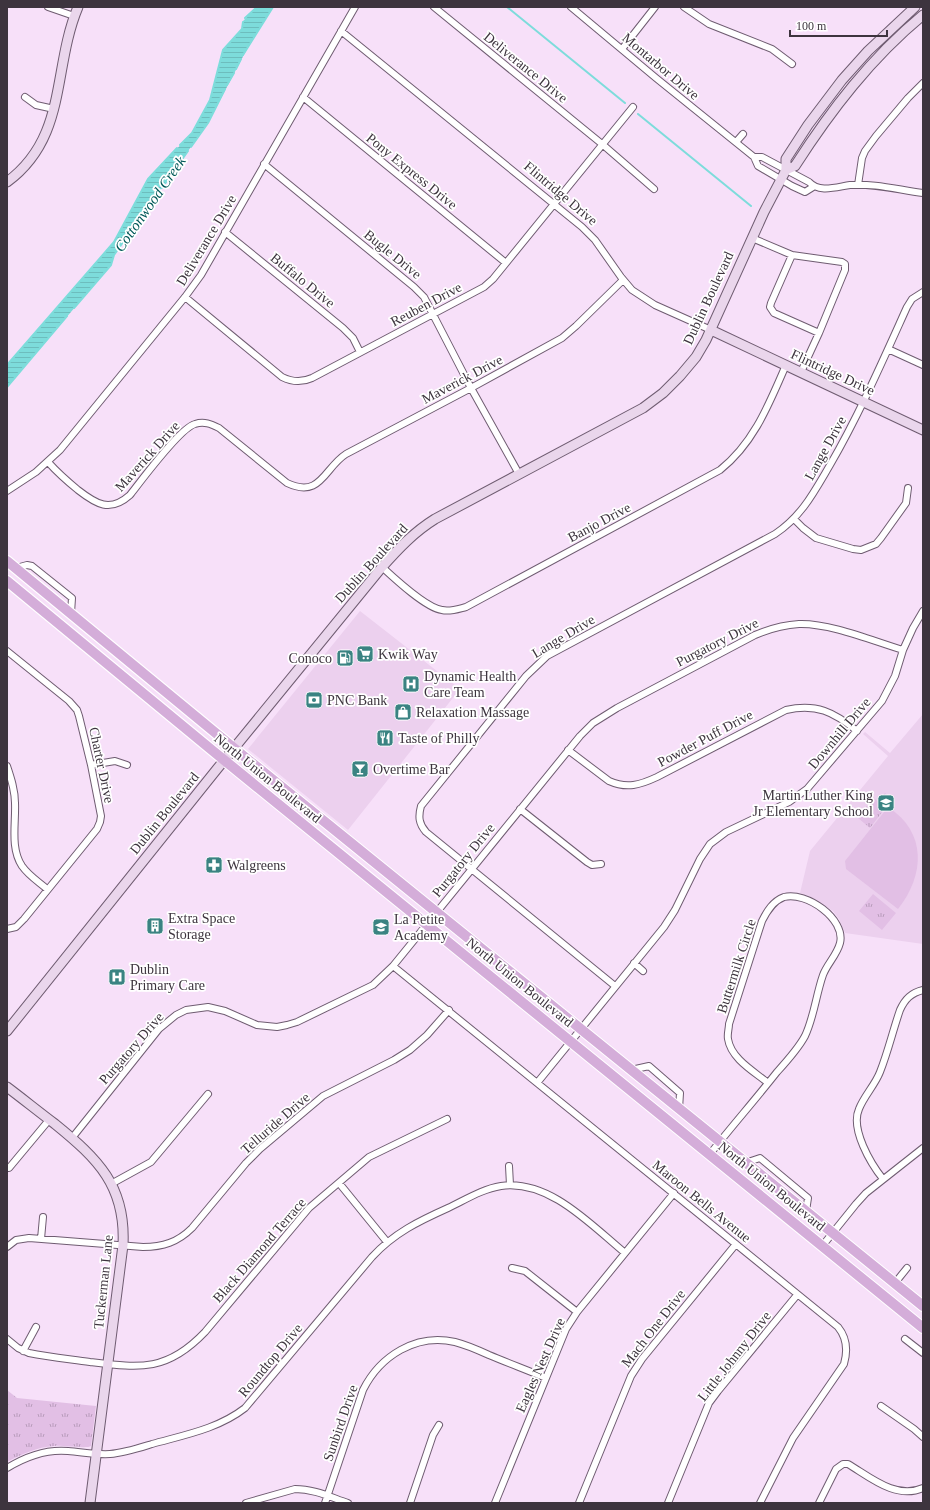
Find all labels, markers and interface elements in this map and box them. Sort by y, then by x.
scale bar [790,12,887,38]
text: 100 m [796,19,827,33]
street label: Deliverance Drive [481,29,570,106]
street label: Montarbor Drive [619,30,702,103]
street label: Pony Express Drive [363,130,460,212]
water label: Cottonwood Creek [111,153,189,255]
street label: Flintridge Drive [521,159,600,228]
street label: Deliverance Drive [173,192,239,288]
street label: Bugle Drive [361,227,424,282]
street label: Dublin Boulevard [680,249,737,347]
street label: Buffalo Drive [268,250,338,311]
street label: Reuben Drive [388,279,464,329]
street label: Flintridge Drive [789,347,877,398]
street label: Maverick Drive [419,352,505,407]
street label: Lange Drive [802,414,849,483]
street label: Maverick Drive [112,418,183,494]
street label: Banjo Drive [565,500,633,545]
street label: Dublin Boulevard [332,521,411,606]
street label: Lange Drive [529,612,597,661]
street label: Purgatory Drive [674,615,761,670]
supermarket icon: Kwik Way [355,644,375,664]
place label: Kwik Way [378,647,438,662]
fuel station icon: Conoco [335,648,355,668]
place label: Conoco [288,651,332,666]
place label: Dynamic Health Care Team [424,669,516,700]
hospital icon: Dynamic Health Care Team [401,674,421,694]
bank icon: PNC Bank [304,690,324,710]
place label: PNC Bank [327,693,387,708]
street label: Downhill Drive [805,695,873,772]
shop icon: Relaxation Massage [393,702,413,722]
place label: Relaxation Massage [416,705,529,720]
street label: Powder Puff Drive [655,707,755,770]
street label: Charter Drive [86,726,117,804]
restaurant icon: Taste of Philly [375,728,395,748]
street label: North Union Boulevard [211,731,324,826]
place label: Taste of Philly [398,731,479,746]
bar icon: Overtime Bar [350,759,370,779]
place label: Overtime Bar [373,762,450,777]
street label: Dublin Boulevard [127,769,202,857]
place label: Martin Luther King Jr Elementary School [752,788,873,819]
school or university icon: Martin Luther King Jr Elementary School [876,793,896,813]
street label: Purgatory Drive [429,820,498,900]
pharmacy icon: Walgreens [204,855,224,875]
place label: Walgreens [227,858,286,873]
place label: Extra Space Storage [168,911,235,942]
place label: La Petite Academy [394,912,448,943]
building icon: Extra Space Storage [145,916,165,936]
school or university icon: La Petite Academy [371,917,391,937]
street label: Buttermilk Circle [714,917,759,1015]
street label: North Union Boulevard [463,935,576,1030]
place label: Dublin Primary Care [130,962,205,993]
hospital icon: Dublin Primary Care [107,967,127,987]
street label: Purgatory Drive [96,1009,167,1087]
street label: Telluride Drive [238,1090,313,1157]
street label: North Union Boulevard [715,1139,828,1234]
street label: Maroon Bells Avenue [650,1157,754,1246]
street label: Black Diamond Terrace [210,1195,309,1306]
street label: Tuckerman Lane [91,1234,116,1330]
street label: Mach One Drive [619,1287,688,1370]
street label: Little Johnny Drive [695,1308,774,1404]
street label: Eagles Nest Drive [513,1316,568,1415]
street label: Roundtop Drive [236,1321,305,1400]
street label: Sunbird Drive [320,1383,361,1463]

